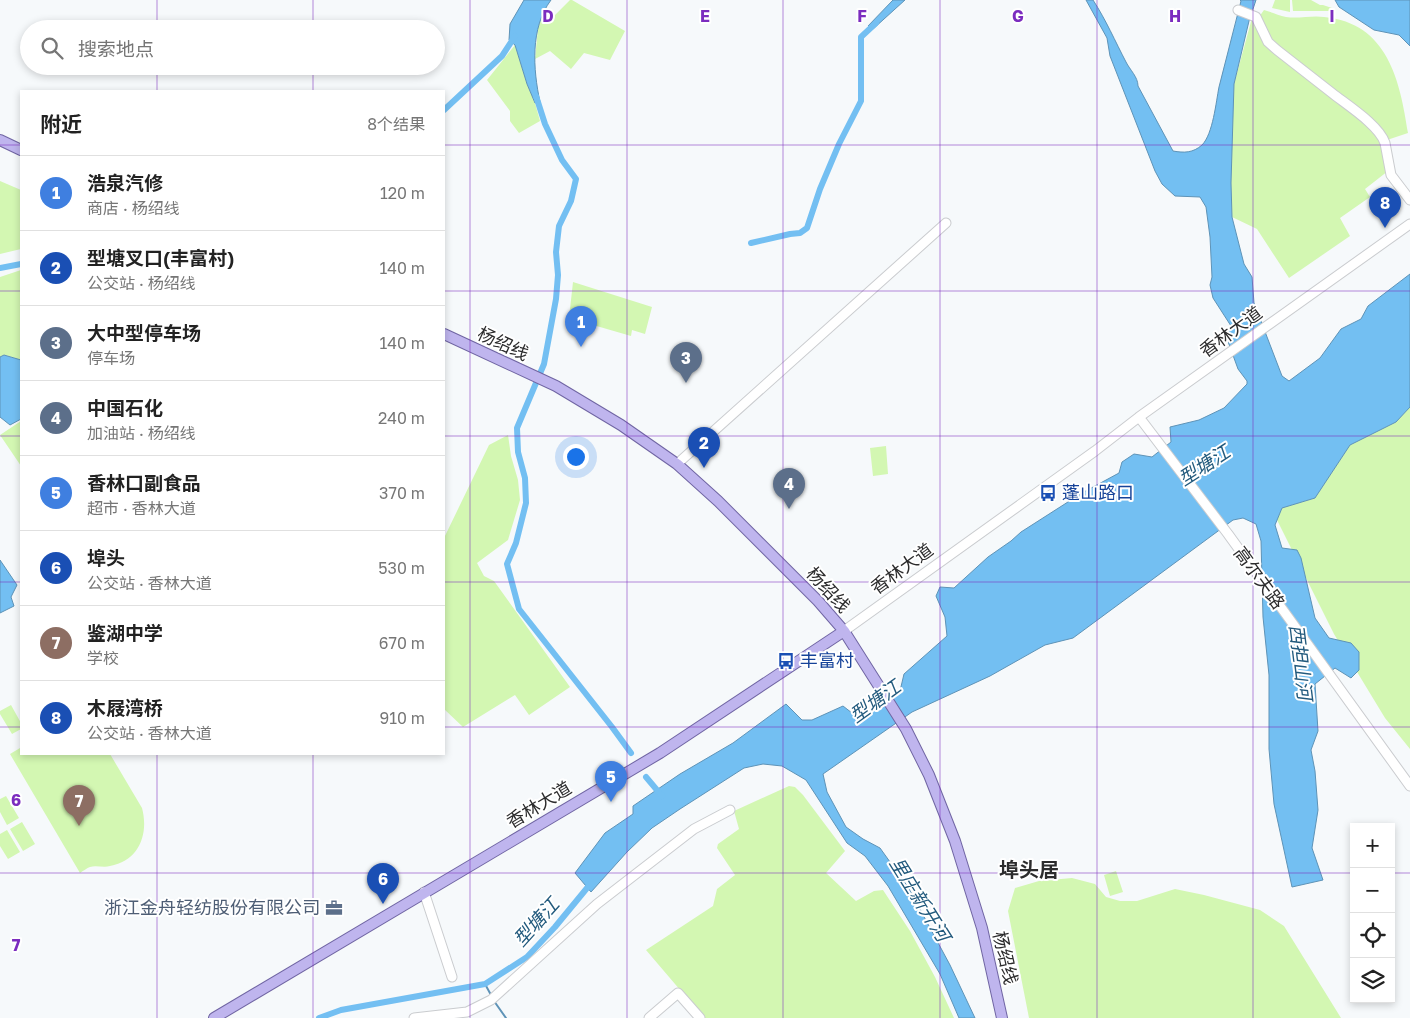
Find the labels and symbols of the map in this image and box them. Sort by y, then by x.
text: D [542,6,554,26]
text: E [700,6,710,26]
text: F [857,6,867,26]
text: G [1012,6,1024,26]
text: H [1169,6,1181,26]
text: I [1329,6,1335,26]
pin: 8 [1369,187,1401,228]
street label: 香林大道 [1195,301,1266,361]
pin: 1 [565,306,597,347]
street label: 杨绍线 [474,322,533,364]
pin: 3 [670,342,702,383]
pin: 2 [688,427,720,468]
water label: 型塘江 [1174,438,1236,490]
your location [563,444,589,470]
pin: 4 [773,468,805,509]
place label: 蓬山路口 [1062,481,1134,503]
bus stop icon: 蓬山路口 [1038,483,1058,503]
street label: 香林大道 [866,538,937,598]
street label: 高尔夫路 [1230,542,1290,613]
street label: 杨绍线 [802,562,855,617]
water label: 西担山河 [1285,623,1318,705]
place label: 丰富村 [800,649,854,671]
bus stop icon: 丰富村 [776,651,796,671]
water label: 型塘江 [845,673,906,727]
pin: 5 [595,761,627,802]
street label: 香林大道 [502,776,575,832]
pin: 7 [63,785,95,826]
text: 6 [11,790,21,810]
water label: 里庄新开河 [885,852,957,948]
district label: 埠头居 [999,857,1059,881]
pin: 6 [367,863,399,904]
water label: 型塘江 [508,891,565,951]
place label: 浙江金舟轻纺股份有限公司 [104,896,320,918]
office icon: 浙江金舟轻纺股份有限公司 [324,898,344,918]
street label: 杨绍线 [989,929,1023,987]
text: 7 [12,935,21,955]

